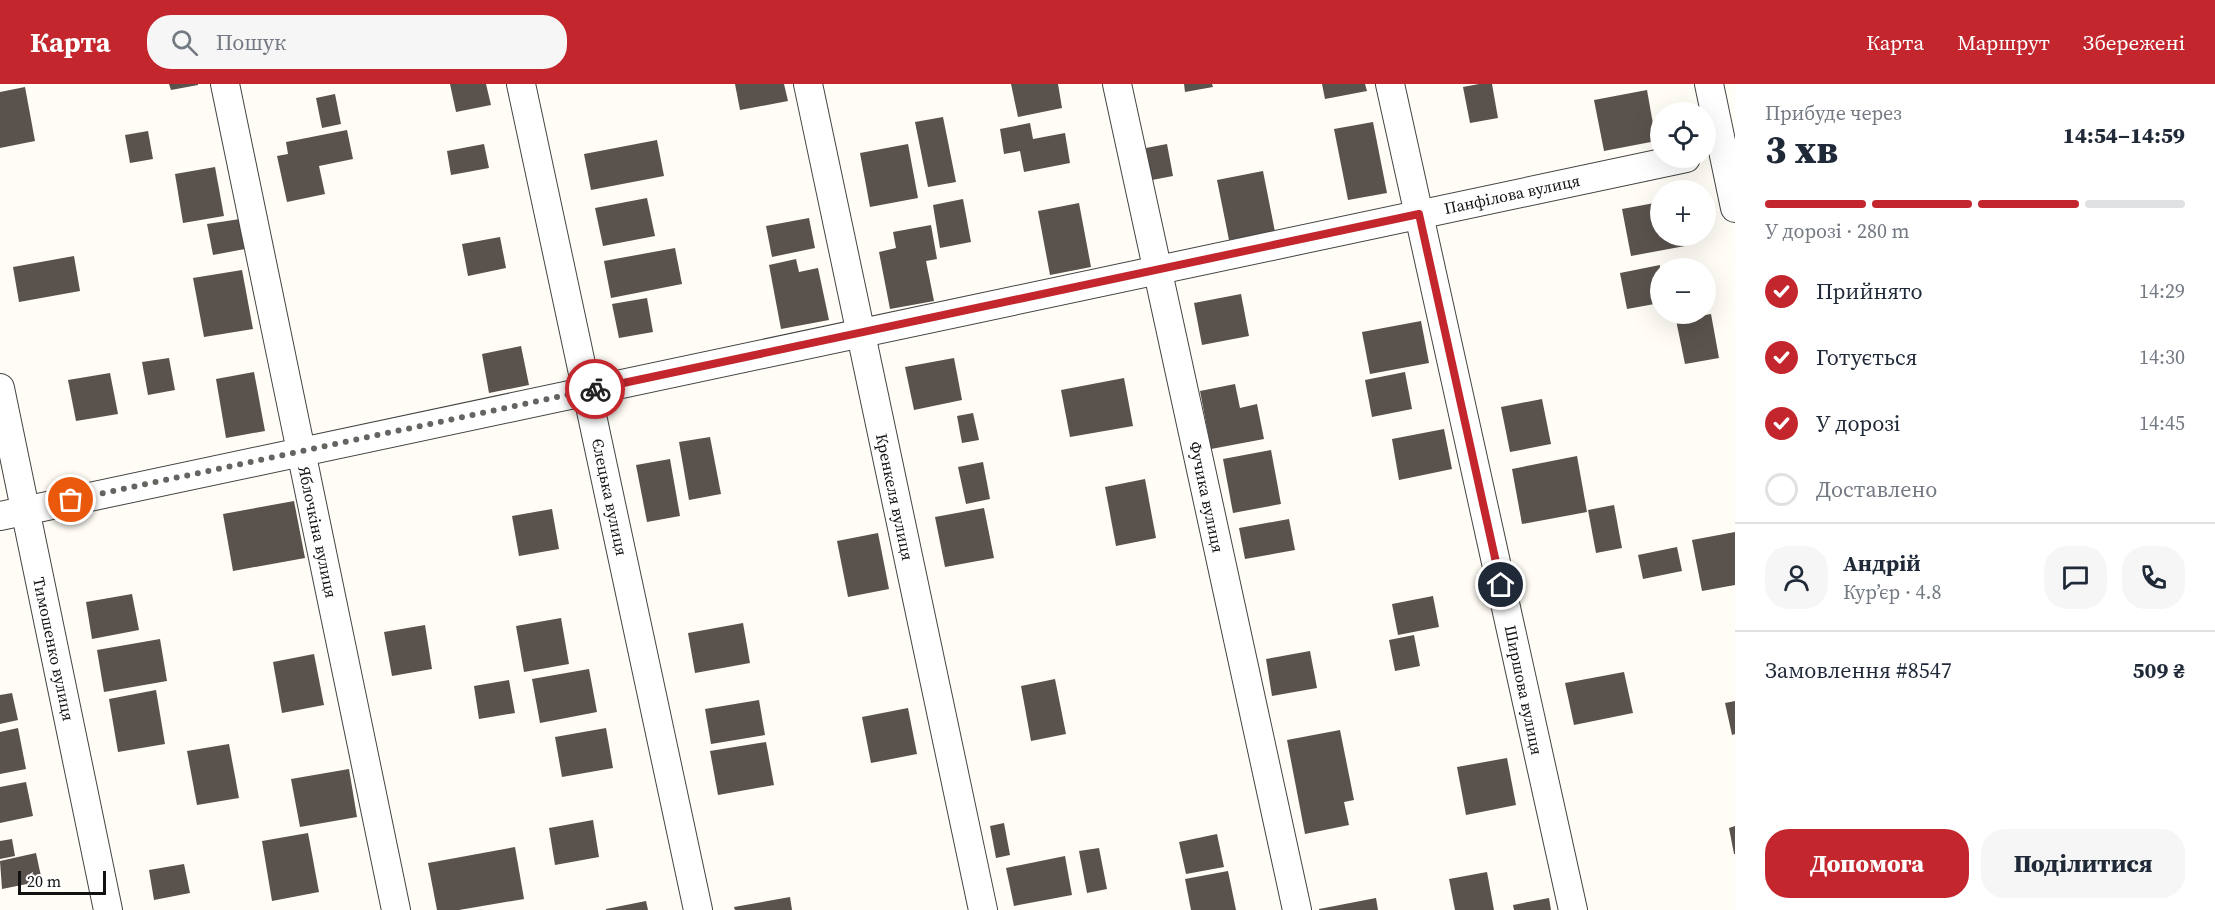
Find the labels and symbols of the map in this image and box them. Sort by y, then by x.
street label: Панфілова вулиця [1442,169,1582,219]
courier [565,359,625,419]
street label: Кренкеля вулиця [871,432,919,562]
street label: Єлецька вулиця [587,436,633,558]
street label: Фучика вулиця [1184,439,1230,555]
street label: Яблочкіна вулиця [293,464,343,600]
pin [45,474,96,525]
pin [1475,559,1526,610]
street label: Тимошенко вулиця [28,575,80,723]
street label: Ширшова вулиця [1499,623,1549,757]
scale bar [18,868,106,896]

